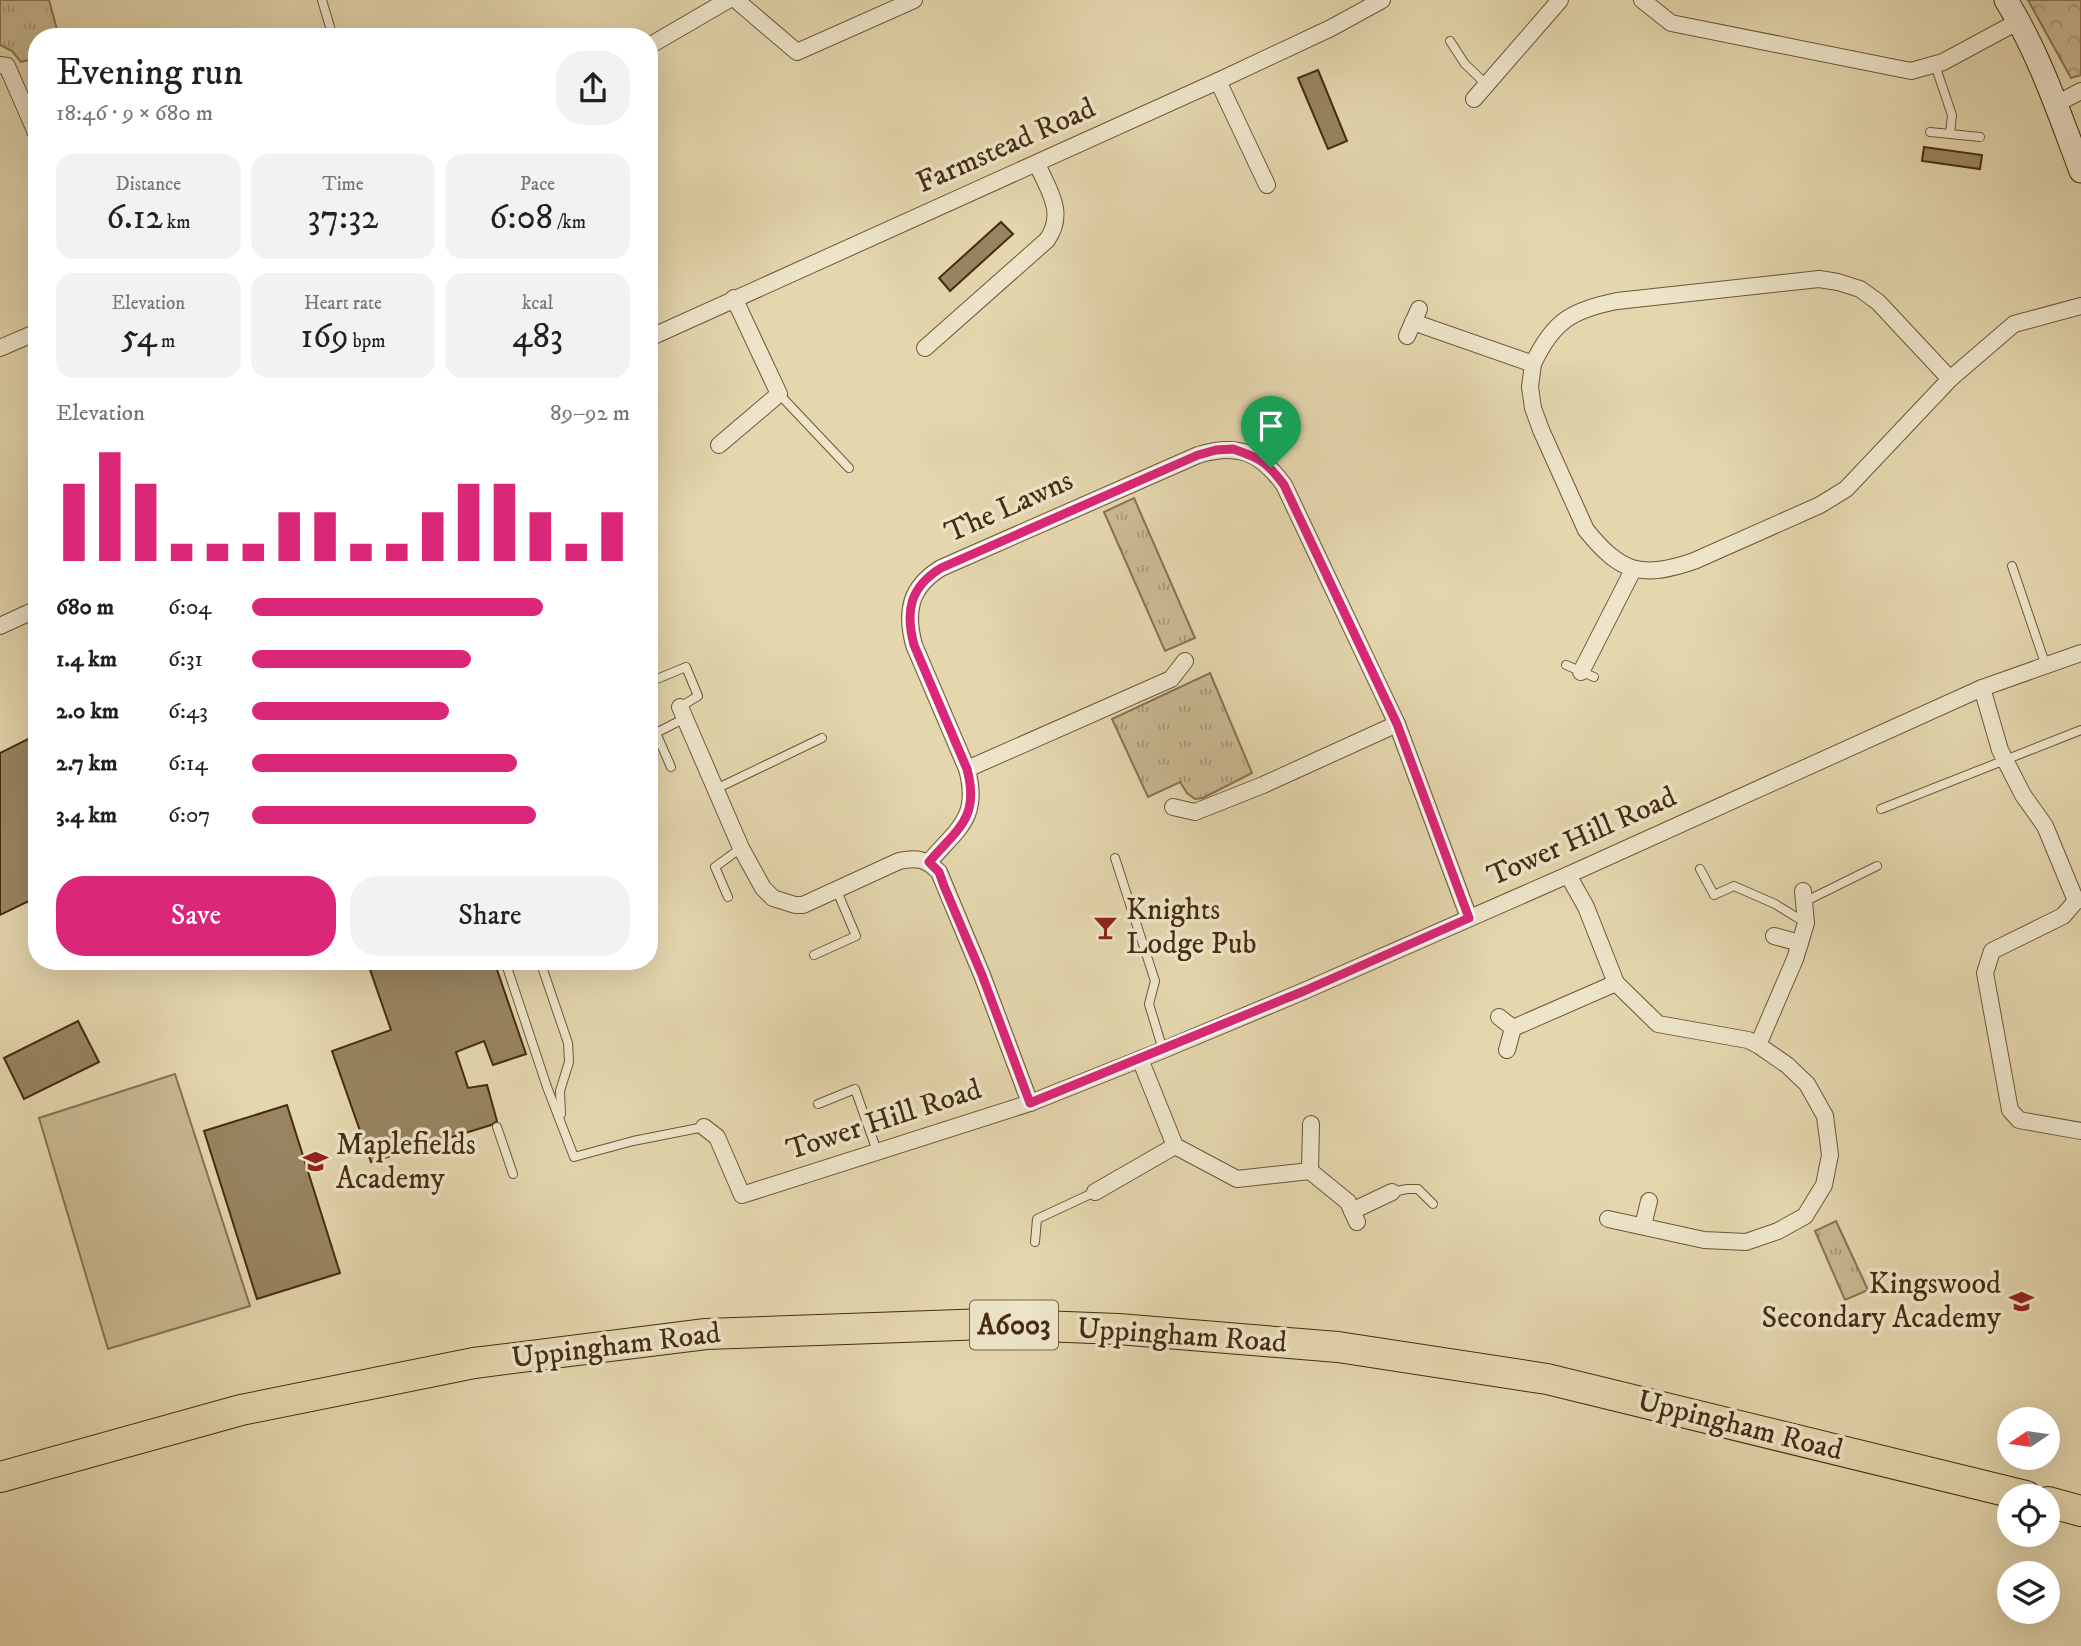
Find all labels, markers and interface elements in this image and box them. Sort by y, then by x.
text: Evening run [56,49,243,97]
button: share [556,51,630,125]
street label: Farmstead Road [911,90,1101,202]
text: 18:46 · 9 × 680 m [56,99,213,128]
text: Distance [116,173,181,196]
text: Time [322,173,364,196]
text: Pace [520,173,555,196]
text: 6.12 [106,196,163,240]
text: 37:32 [308,196,378,240]
text: 6:08 [489,196,553,240]
text: km [163,211,191,234]
text: /km [553,211,586,234]
text: Elevation [112,292,185,315]
text: Heart rate [304,292,382,315]
text: kcal [522,292,553,315]
text: 54 [121,315,157,359]
text: 169 [300,315,349,359]
text: 483 [512,315,563,359]
text: m [157,330,175,353]
text: bpm [349,330,386,353]
pin [1241,396,1301,468]
text: Elevation [56,399,145,428]
text: 89–92 m [550,399,630,428]
icon: arrive [1252,407,1290,445]
street label: The Lawns [939,462,1079,552]
text: 680 m [56,593,114,622]
text: 6:04 [168,593,212,622]
text: 1.4 km [56,645,117,674]
text: 6:31 [168,645,203,674]
text: 2.0 km [56,697,119,726]
text: 6:43 [168,697,208,726]
text: 2.7 km [56,749,117,778]
text: 6:14 [168,749,208,778]
street label: Tower Hill Road [1482,779,1682,895]
text: 3.4 km [56,801,117,830]
text: 6:07 [168,801,210,830]
button: Save [56,876,336,956]
button: Share [350,876,630,956]
place label: Knights Lodge Pub [1126,892,1257,963]
bar icon: Knights Lodge Pub [1092,913,1120,941]
street label: Tower Hill Road [782,1071,986,1169]
place label: Maplefields Academy [336,1127,476,1198]
school or university icon: Maplefields Academy [302,1148,330,1176]
place label: Kingswood Secondary Academy [1761,1266,2002,1337]
school or university icon: Kingswood Secondary Academy [2007,1287,2035,1315]
road number: A6003 [970,1300,1058,1350]
street label: Uppingham Road [1076,1310,1288,1362]
street label: Uppingham Road [509,1315,723,1377]
street label: Uppingham Road [1634,1383,1847,1469]
north arrow [1997,1407,2060,1470]
map controls [1997,1407,2060,1624]
button: locate [1997,1484,2060,1547]
button: layers [1997,1561,2060,1624]

